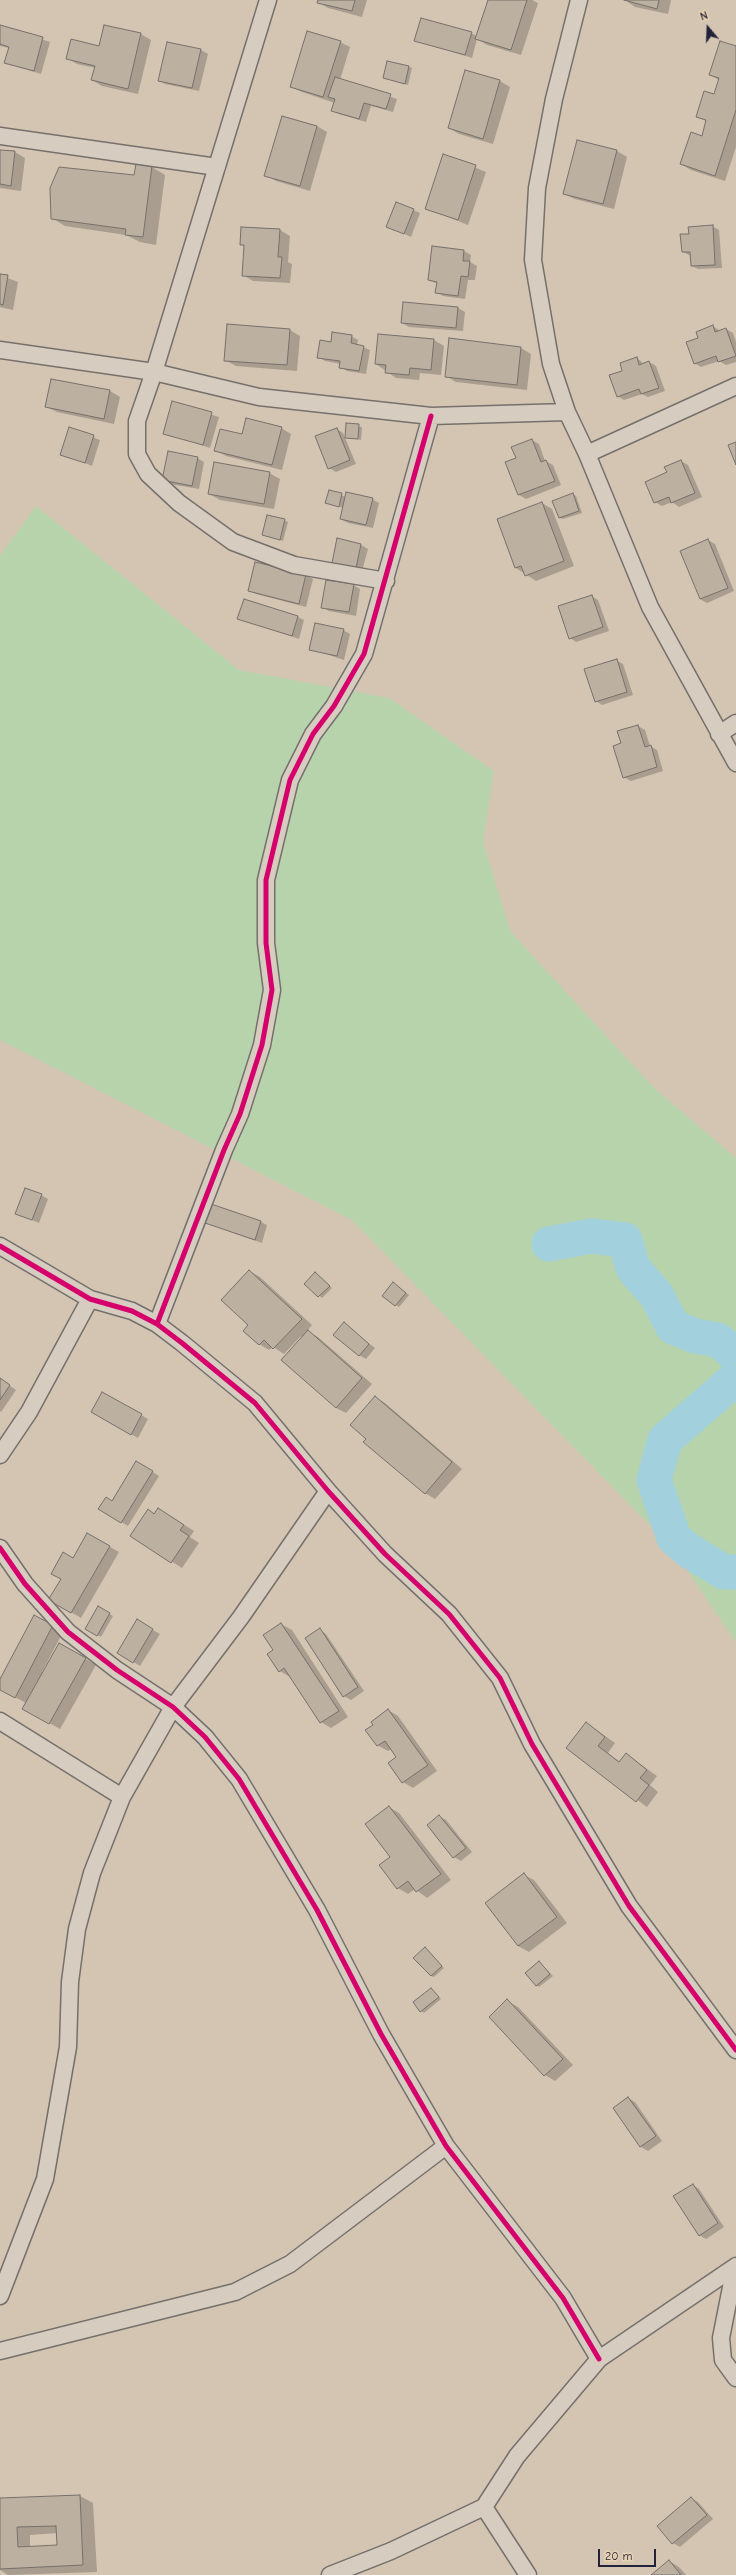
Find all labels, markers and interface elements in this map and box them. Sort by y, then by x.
north arrow [688,8,728,48]
text: N [698,9,709,23]
scale bar [600,2541,658,2567]
text: 20 m [605,2549,633,2563]

